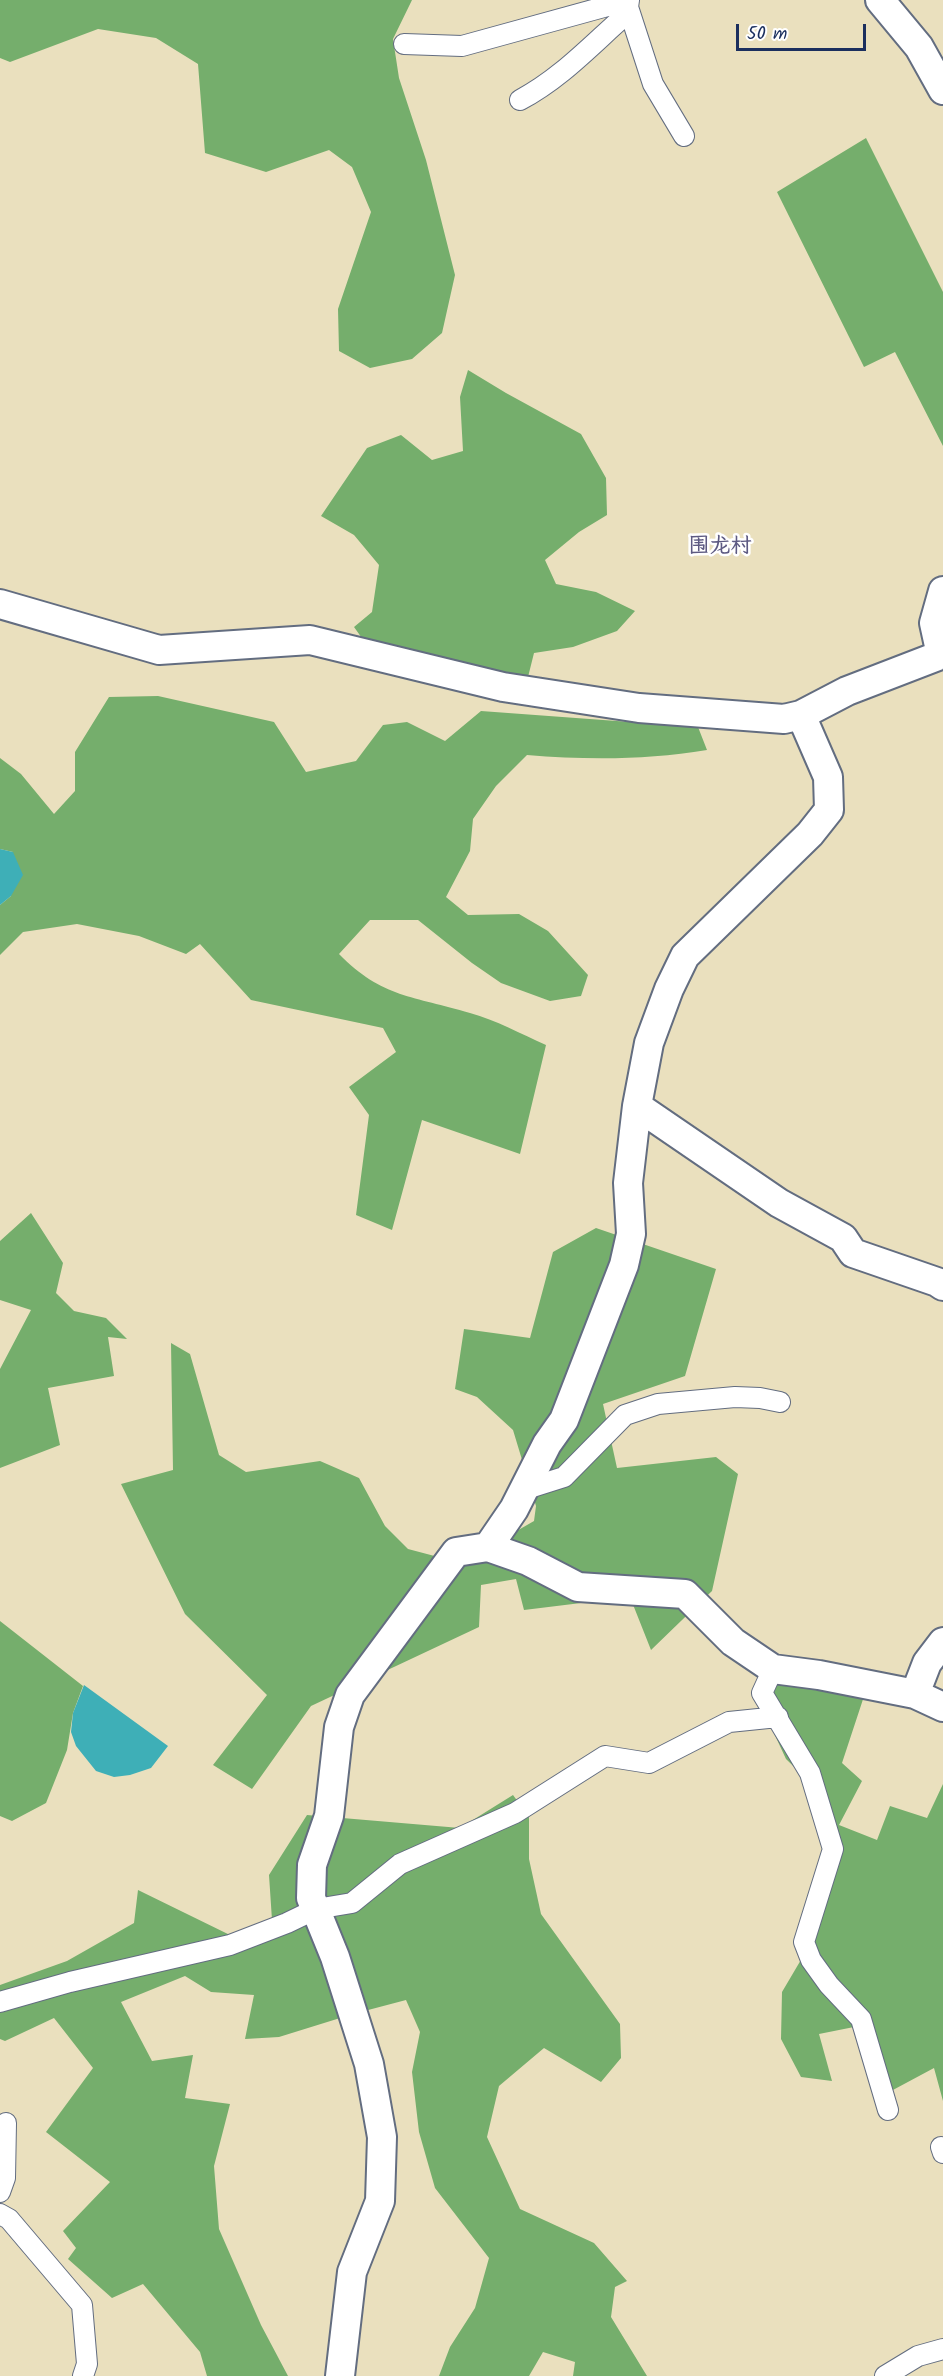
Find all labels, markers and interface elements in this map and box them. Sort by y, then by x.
scale bar [739,12,870,50]
text: 50 m [747,20,787,49]
district label: 围龙村 [689,535,751,561]

